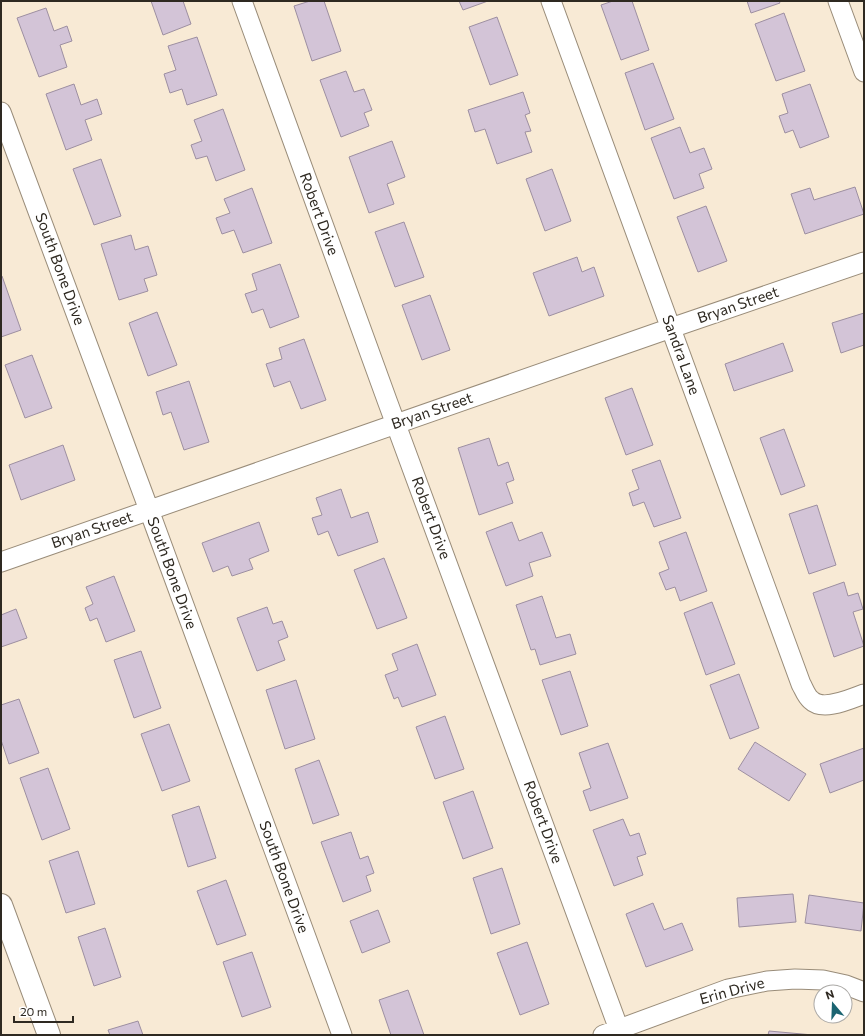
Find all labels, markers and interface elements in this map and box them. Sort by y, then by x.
street label: Robert Drive [297,170,343,257]
street label: South Bone Drive [32,210,90,327]
street label: Bryan Street [695,282,781,326]
street label: Sandra Lane [659,312,705,397]
street label: Bryan Street [389,388,475,432]
street label: Robert Drive [409,474,455,561]
street label: Bryan Street [49,507,135,551]
street label: South Bone Drive [144,514,202,631]
street label: Robert Drive [521,778,567,865]
street label: South Bone Drive [256,818,314,935]
street label: Erin Drive [697,973,766,1007]
north arrow [813,984,853,1024]
text: N [824,987,836,1002]
scale bar [14,998,73,1024]
text: 20 m [20,1004,47,1018]

